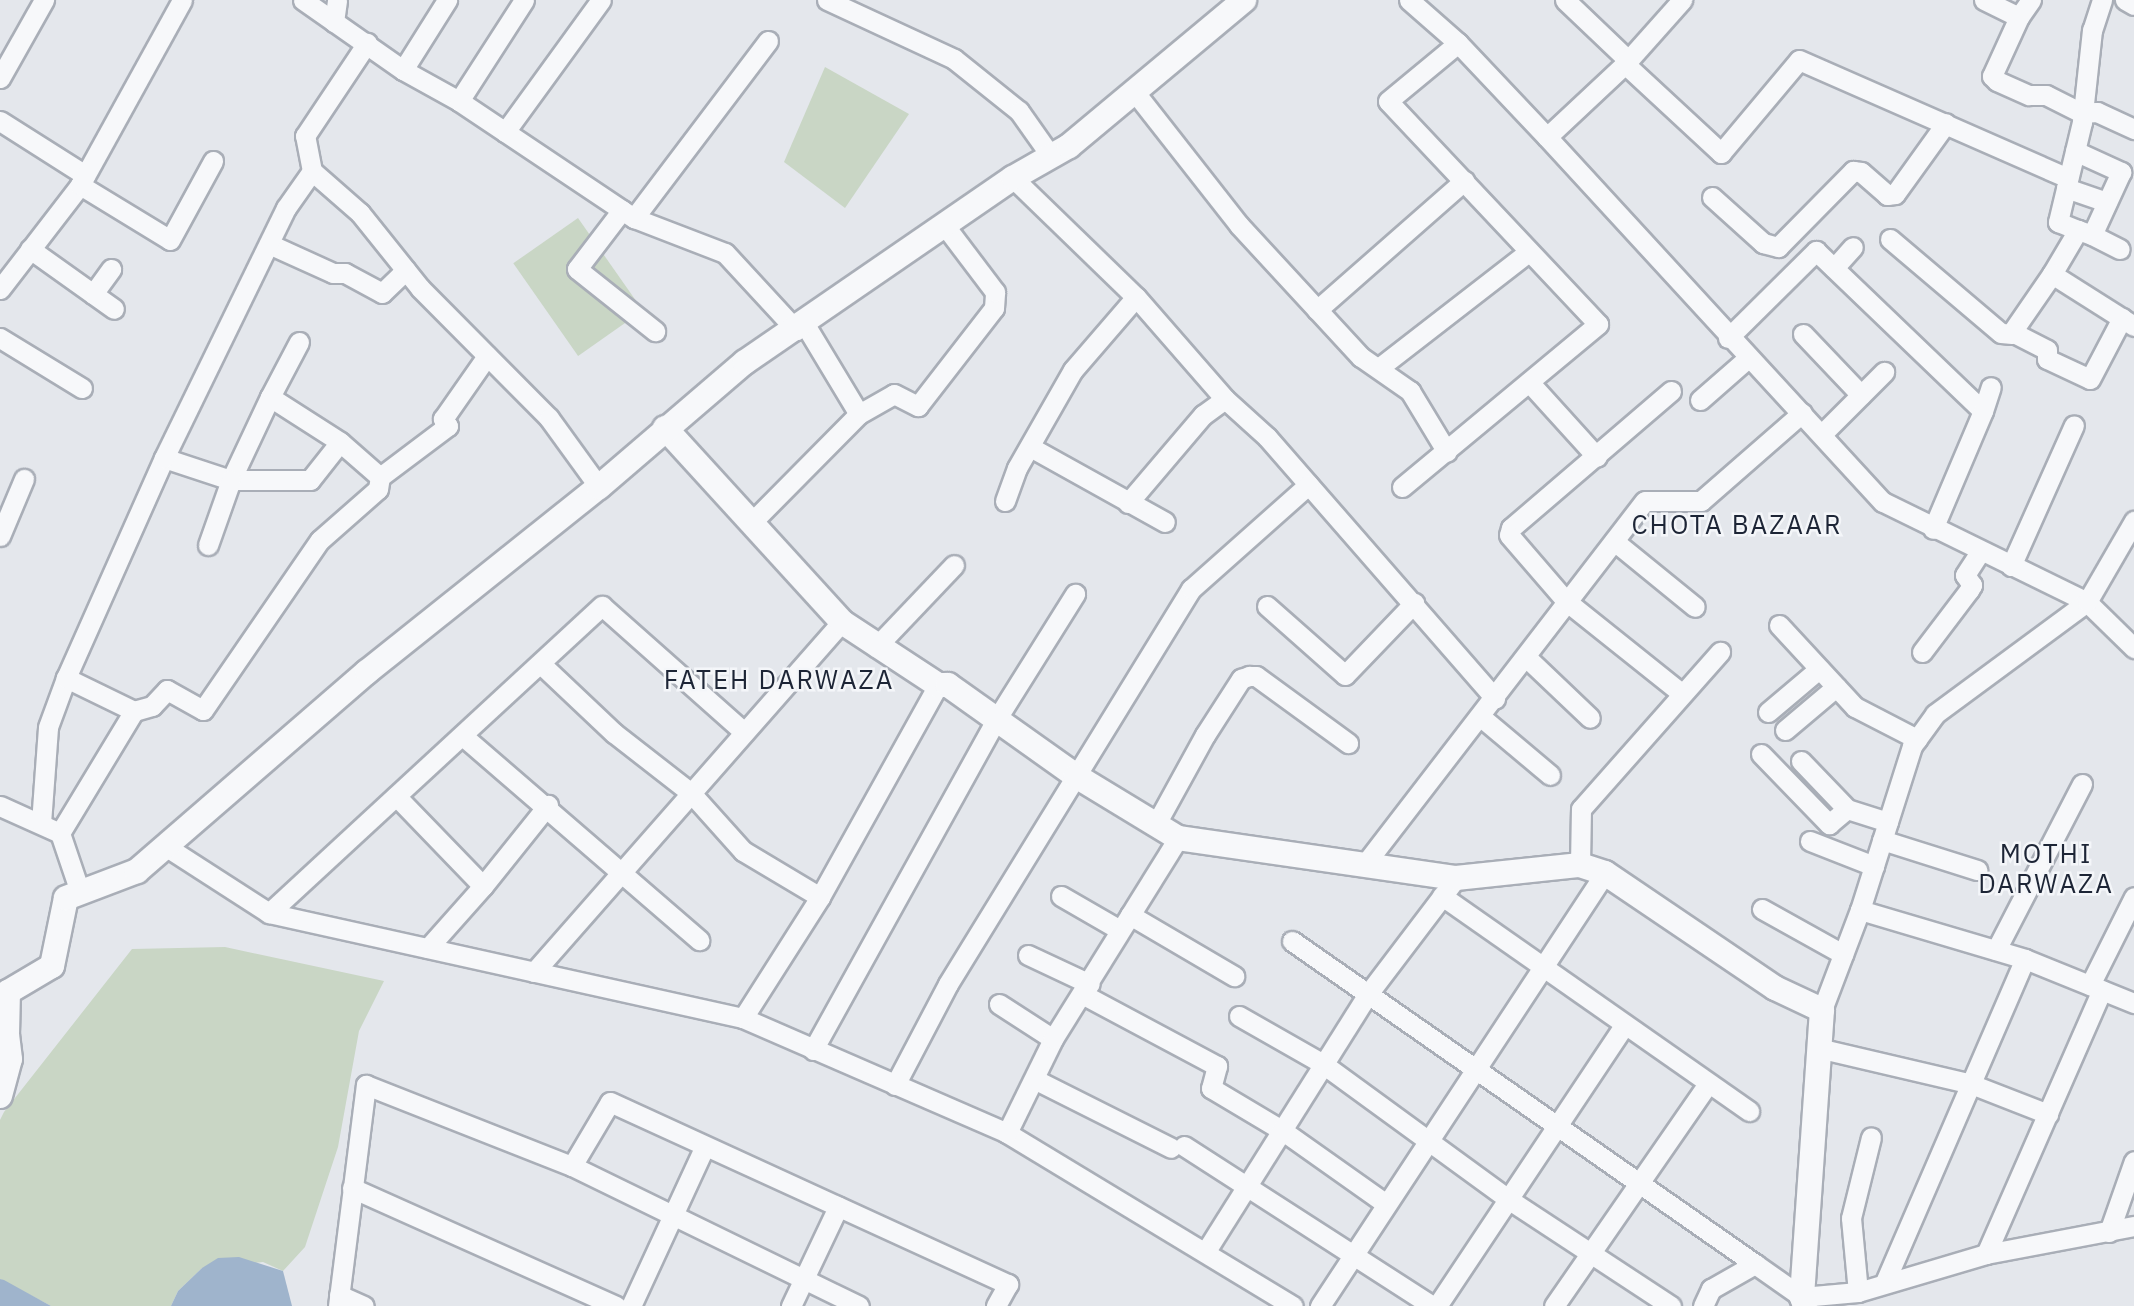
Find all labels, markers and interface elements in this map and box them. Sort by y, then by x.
district label: CHOTA BAZAAR [1633,509,1841,541]
district label: FATEH DARWAZA [665,664,893,696]
district label: MOTHI DARWAZA [1979,838,2113,900]

